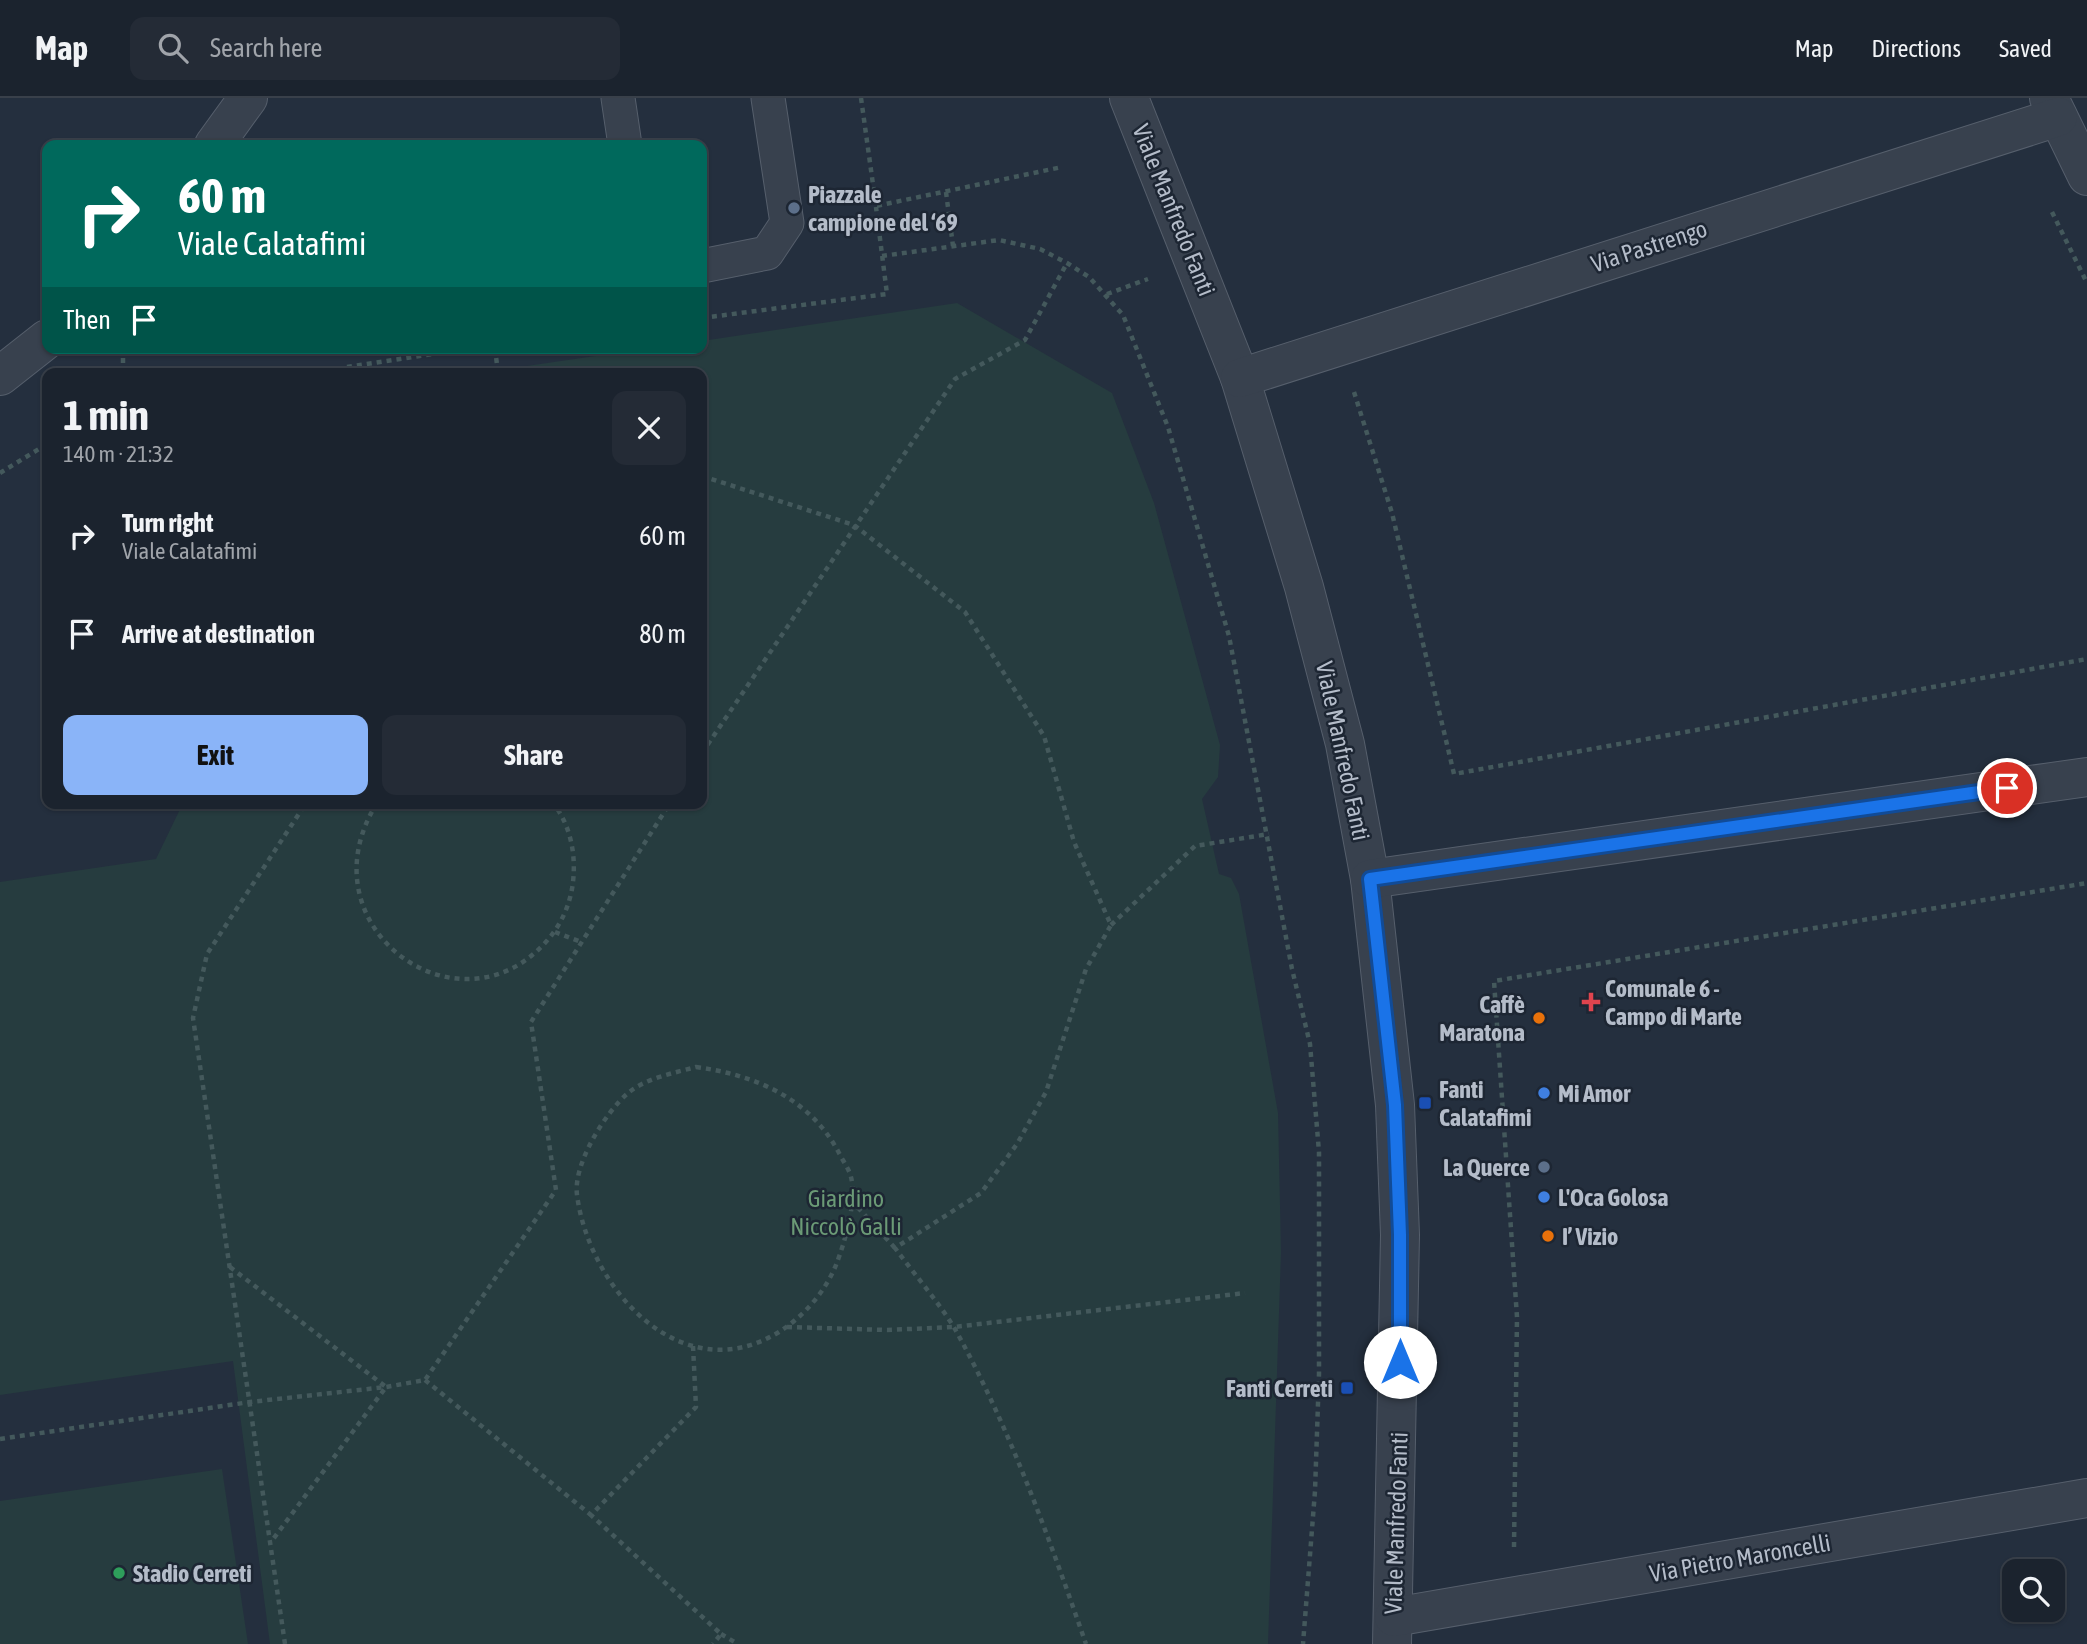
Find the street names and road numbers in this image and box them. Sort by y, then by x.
street label: Viale Manfredo Fanti [1127,120,1221,300]
street label: Via Pastrengo [1588,215,1710,277]
street label: Viale Manfredo Fanti [1311,659,1375,843]
street label: Viale Manfredo Fanti [1379,1431,1413,1615]
street label: Via Pietro Maroncelli [1647,1529,1833,1587]

